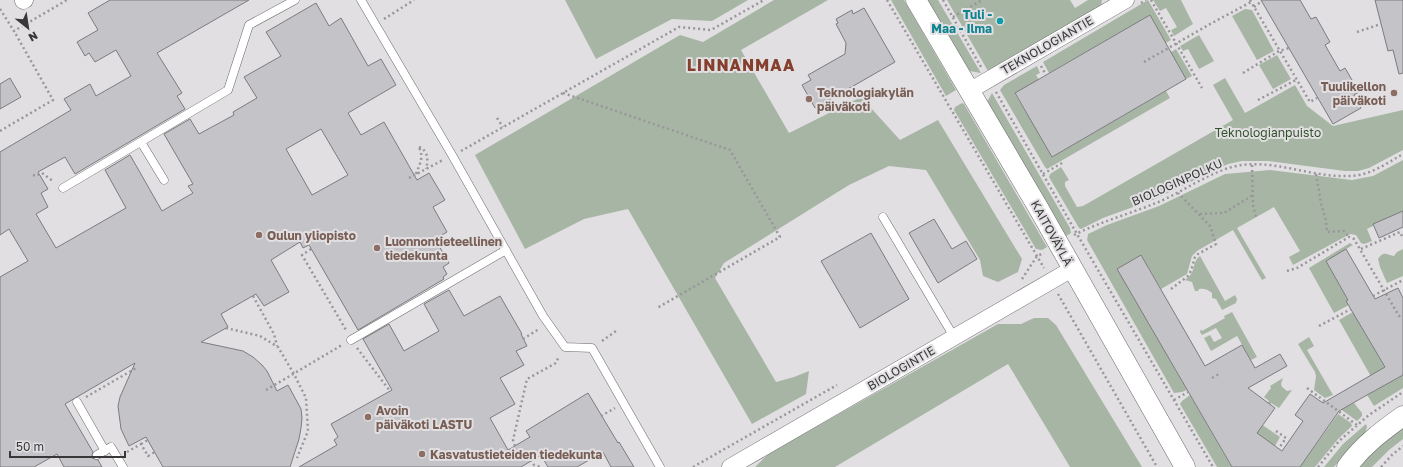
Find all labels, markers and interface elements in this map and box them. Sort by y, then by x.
place label: Tuli - Maa - Ilma [931,7,992,36]
north arrow [8,8,48,48]
street label: TEKNOLOGIANTIE [998,12,1096,78]
marker: Tuli - Maa - Ilma [995,16,1005,26]
text: N [26,29,40,45]
district label: LINNANMAA [687,55,795,75]
place label: Tuulikellon päiväkoti [1321,79,1386,108]
place label: Teknologiakylän päiväkoti [817,85,914,114]
marker: Tuulikellon päiväkoti [1389,88,1399,98]
marker: Teknologiakylän päiväkoti [804,94,814,104]
park label: Teknologianpuisto [1215,125,1321,140]
street label: BIOLOGINPOLKU [1129,155,1225,209]
street label: KAITOVÄYLÄ [1028,197,1076,269]
place label: Oulun yliopisto [267,228,356,243]
marker: Oulun yliopisto [254,230,264,240]
place label: Luonnontieteellinen tiedekunta [385,234,502,263]
marker: Luonnontieteellinen tiedekunta [372,243,382,253]
street label: BIOLOGINTIE [864,343,938,393]
place label: Avoin päiväkoti LASTU [376,403,472,432]
marker: Avoin päiväkoti LASTU [363,412,373,422]
scale bar [10,433,125,459]
text: 50 m [16,439,44,454]
place label: Kasvatustieteiden tiedekunta [430,447,602,462]
marker: Kasvatustieteiden tiedekunta [417,449,427,459]

